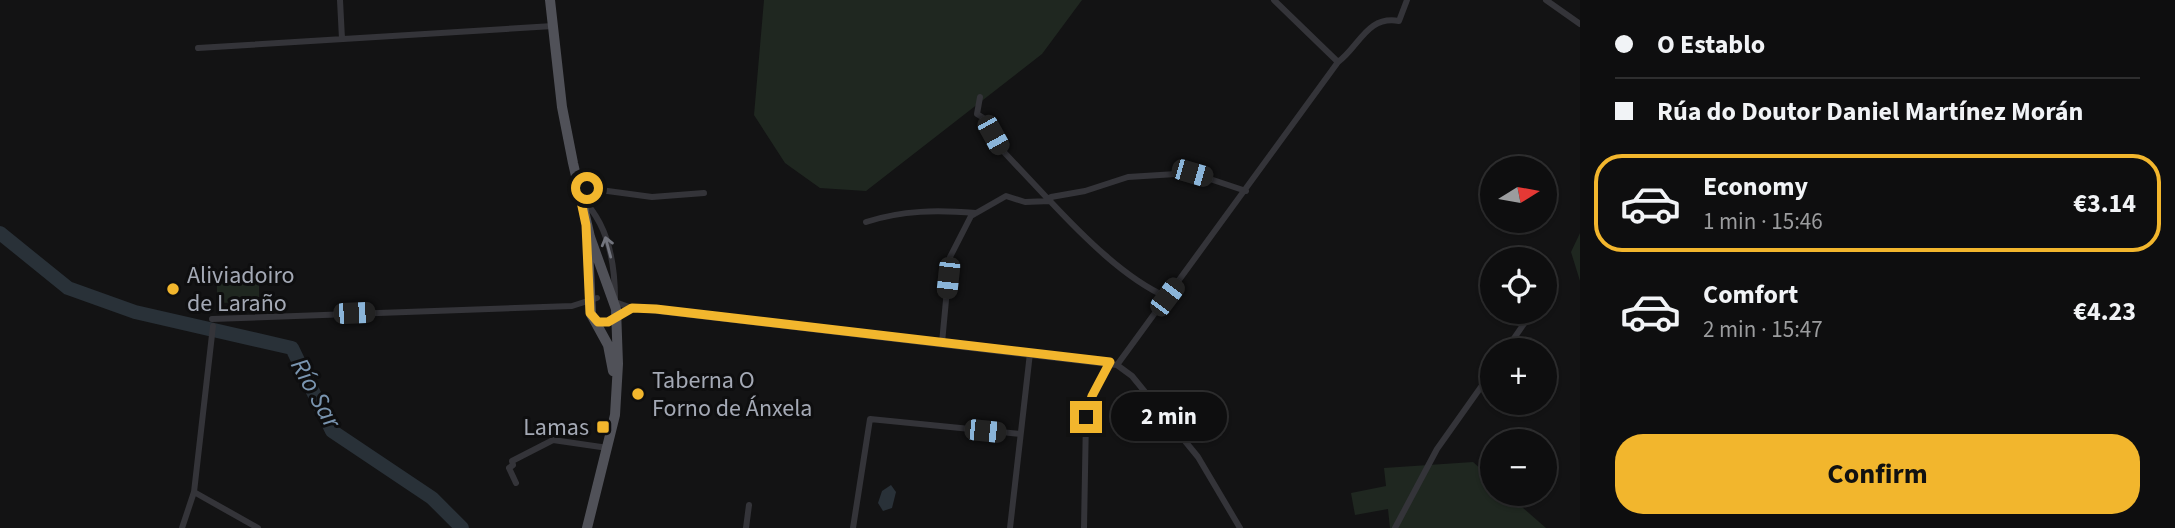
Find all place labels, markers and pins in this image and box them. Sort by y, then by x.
place label: Aliviadoiro de Laraño [187,258,295,321]
marker: Aliviadoiro de Laraño [165,281,181,297]
place label: Taberna O Forno de Ánxela [652,363,812,426]
marker: Taberna O Forno de Ánxela [630,386,646,402]
place label: Lamas [523,410,589,445]
marker: Lamas [595,419,611,435]

